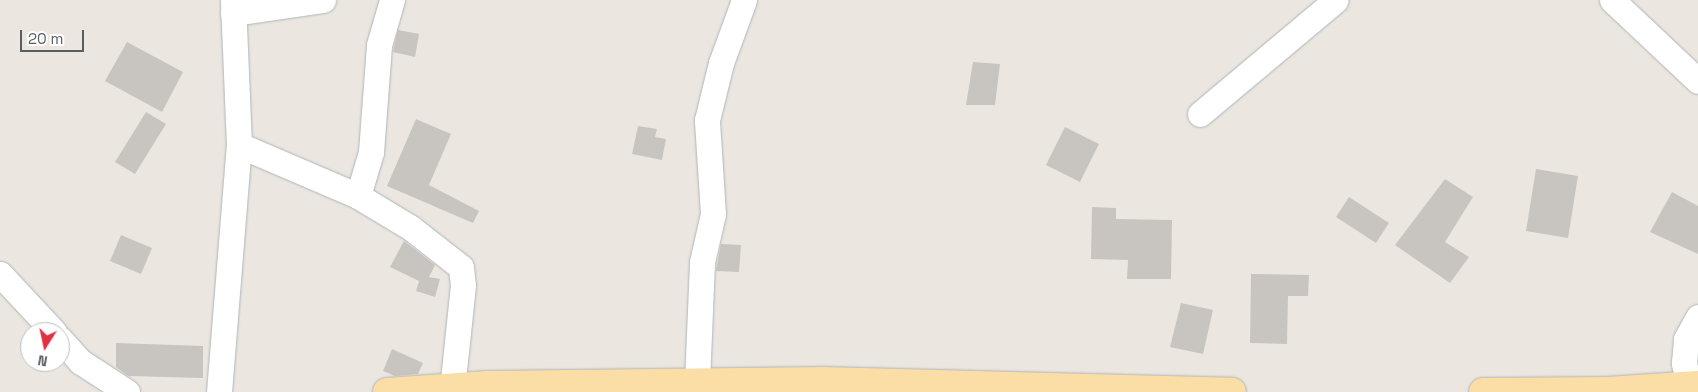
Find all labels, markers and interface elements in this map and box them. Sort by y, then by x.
scale bar [22,20,86,52]
text: 20 m [28,29,63,48]
north arrow [20,322,70,372]
text: N [36,351,49,370]

